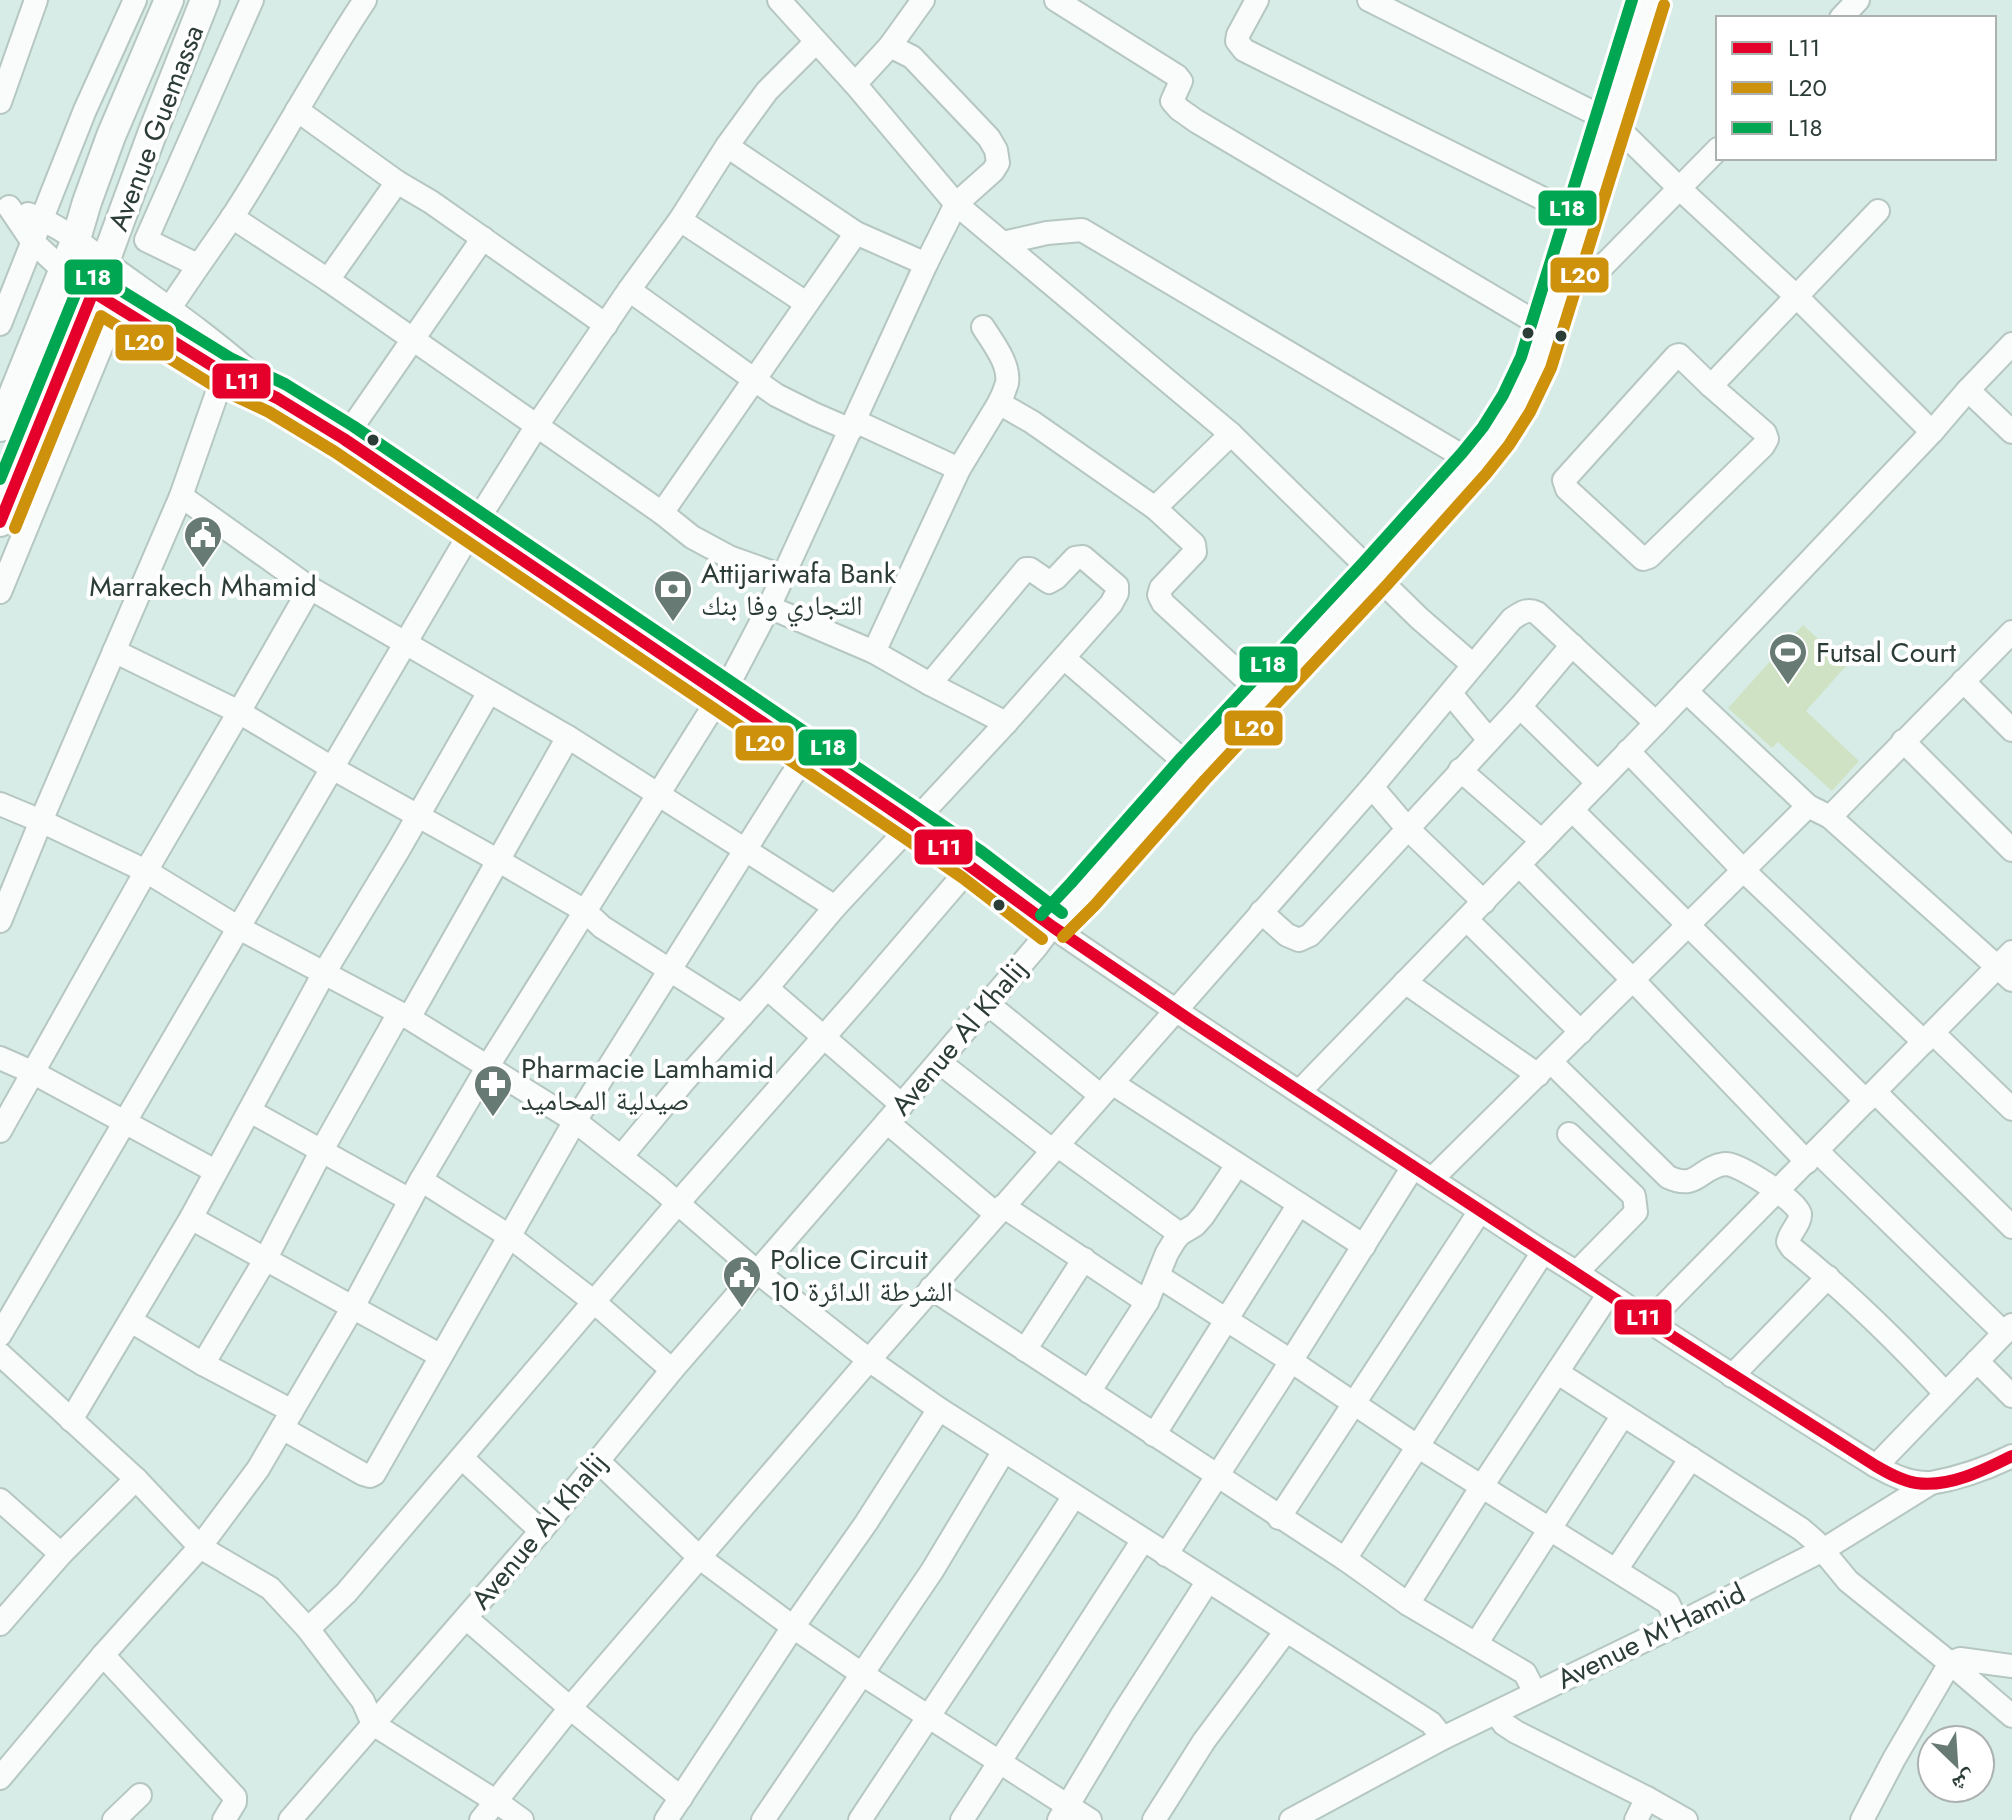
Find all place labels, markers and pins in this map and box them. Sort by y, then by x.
unlabelled marker [1520,325,1536,341]
unlabelled marker [1553,328,1569,344]
unlabelled marker [365,432,381,448]
public building icon: Marrakech Mhamid [182,514,224,569]
place label: Attijariwafa Bank التجاري وفا بنك [701,553,897,628]
place label: Marrakech Mhamid [89,566,317,607]
bank icon: Attijariwafa Bank التجاري وفا بنك [652,568,694,623]
sports icon: Futsal Court [1767,631,1809,686]
place label: Futsal Court [1816,632,1956,673]
unlabelled marker [991,897,1007,913]
place label: Pharmacie Lamhamid صيدلية المحاميد [521,1048,774,1121]
pharmacy icon: Pharmacie Lamhamid صيدلية المحاميد [472,1063,514,1118]
place label: Police Circuit 10 الشرطة الدائرة [770,1239,953,1312]
public building icon: Police Circuit 10 الشرطة الدائرة [721,1254,763,1309]

